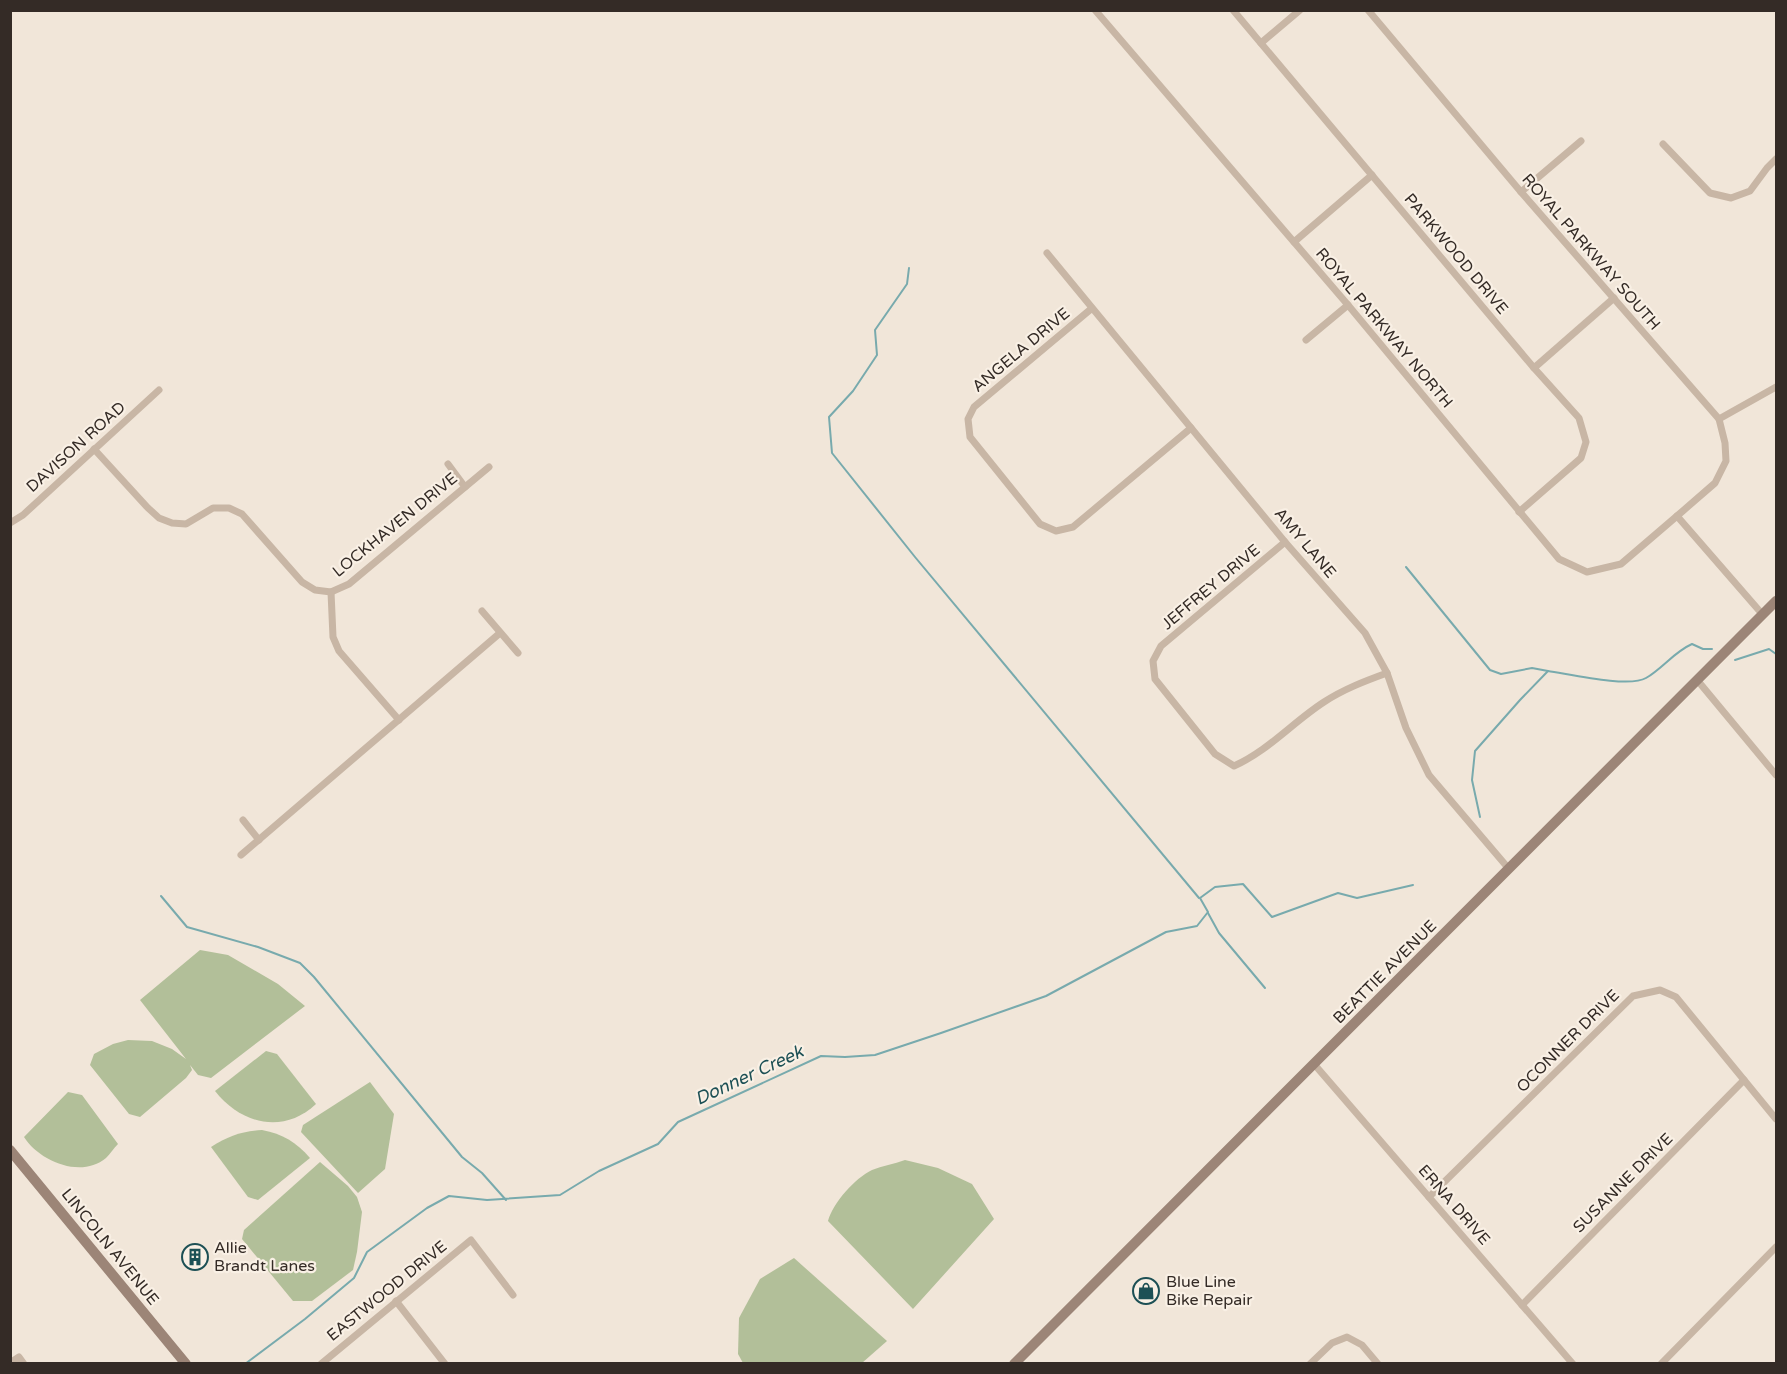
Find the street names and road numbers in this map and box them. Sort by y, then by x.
street label: ROYAL PARKWAY SOUTH [1518,170,1664,334]
street label: PARKWOOD DRIVE [1400,189,1512,319]
street label: ROYAL PARKWAY NORTH [1311,244,1457,412]
street label: ANGELA DRIVE [968,303,1074,397]
street label: DAVISON ROAD [22,397,130,497]
street label: LOCKHAVEN DRIVE [328,468,462,582]
street label: AMY LANE [1270,504,1340,582]
street label: JEFFREY DRIVE [1158,540,1264,634]
street label: BEATTIE AVENUE [1329,916,1441,1028]
street label: OCONNER DRIVE [1512,985,1624,1097]
street label: SUSANNE DRIVE [1569,1129,1677,1237]
street label: ERNA DRIVE [1414,1161,1494,1249]
street label: LINCOLN AVENUE [57,1185,163,1309]
street label: EASTWOOD DRIVE [323,1236,451,1346]

